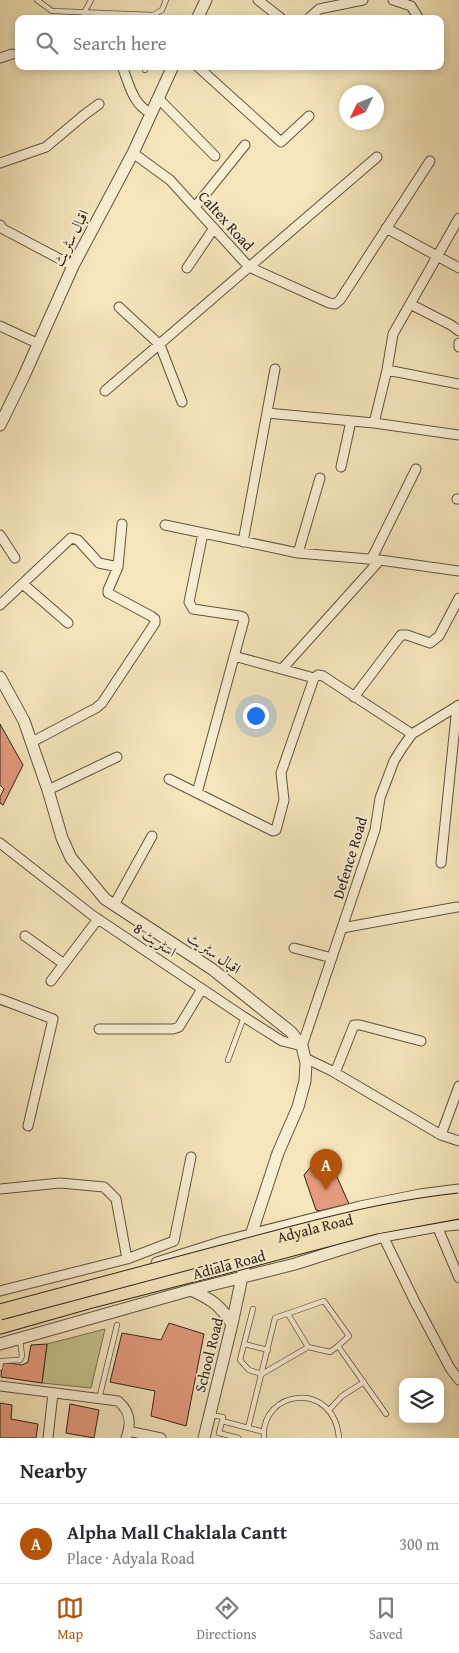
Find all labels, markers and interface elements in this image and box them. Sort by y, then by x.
search box [15,15,444,70]
icon: search [33,29,61,57]
text: Search here [73,29,167,57]
north arrow [339,85,384,130]
street label: Caltex Road [194,186,259,255]
street label: اقبال سٹریٹ [47,206,94,270]
your location [243,703,269,729]
street label: Defence Road [327,814,372,901]
street label: اسٹریٹ 8 [130,918,181,962]
street label: اقبال سٹریٹ [183,926,245,979]
pin: A [310,1149,342,1190]
street label: Adyala Road [275,1209,355,1248]
street label: Adiala Road [190,1245,268,1284]
street label: School Road [189,1315,228,1394]
map controls [399,1378,444,1423]
button: layers [399,1378,444,1423]
text: Nearby [20,1455,87,1486]
text: Alpha Mall Chaklala Cantt [67,1518,287,1546]
text: A [31,1532,41,1556]
text: 300 m [399,1532,439,1556]
text: Place · Adyala Road [67,1546,195,1570]
tab: Map [56,1594,84,1644]
tab: Directions [196,1594,257,1644]
tab: Saved [369,1594,403,1644]

